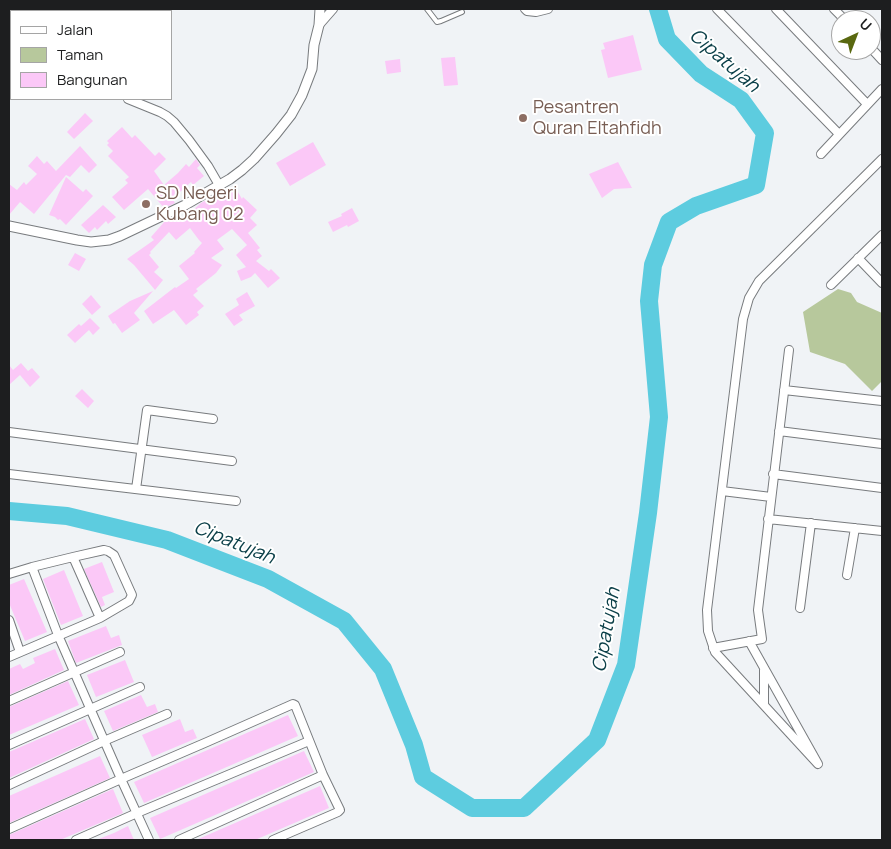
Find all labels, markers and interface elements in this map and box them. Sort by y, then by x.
legend [10,10,172,100]
north arrow [831,10,881,60]
text: U [856,14,876,35]
text: Jalan [57,19,93,40]
water label: Cipatujah [684,24,764,98]
text: Taman [57,44,103,65]
text: Bangunan [57,69,127,90]
place label: Pesantren Quran Eltahfidh [533,97,662,140]
marker: Pesantren Quran Eltahfidh [517,112,529,124]
place label: SD Negeri Kubang 02 [156,183,244,225]
marker: SD Negeri Kubang 02 [140,198,152,210]
water label: Cipatujah [190,516,278,570]
water label: Cipatujah [588,586,626,674]

